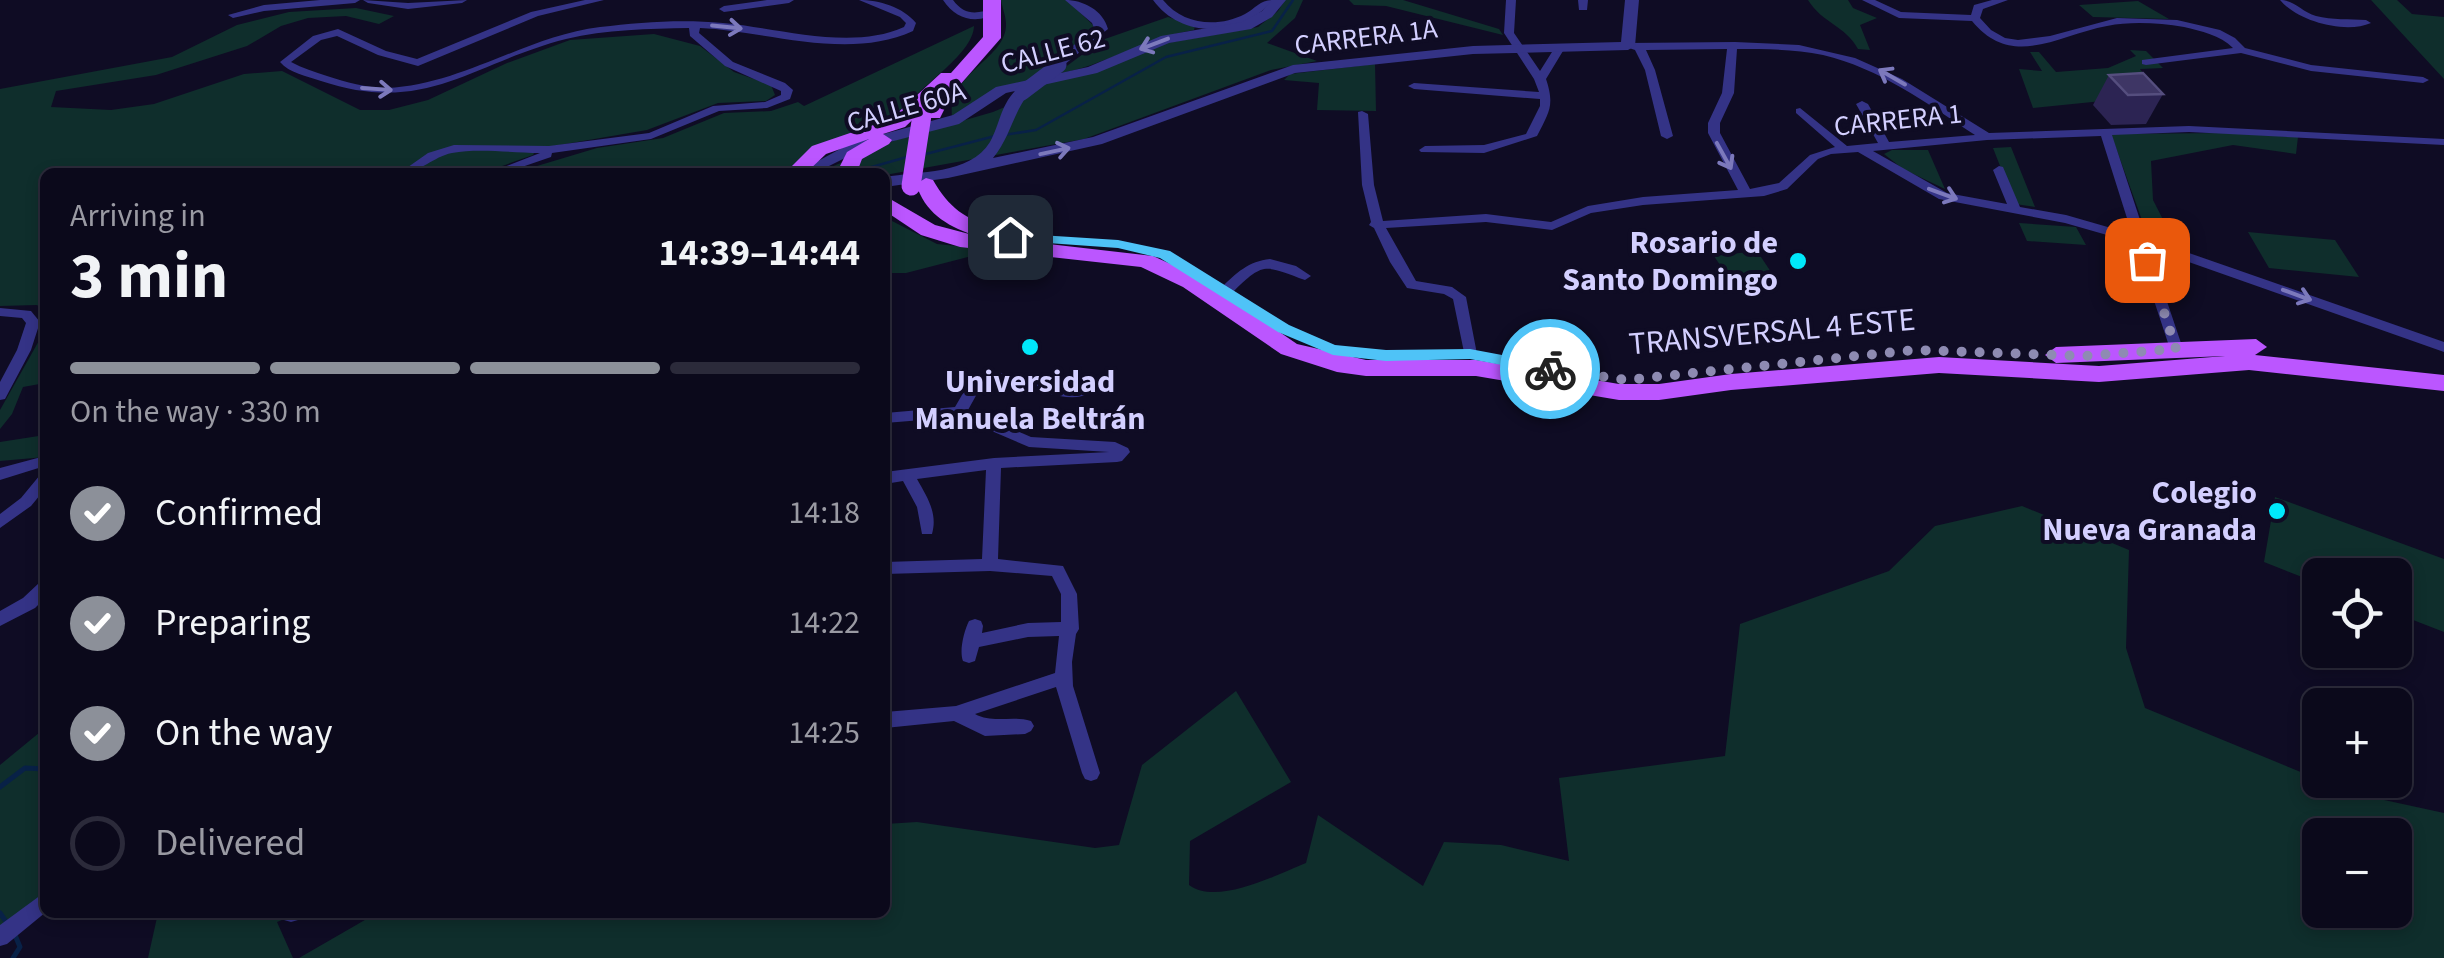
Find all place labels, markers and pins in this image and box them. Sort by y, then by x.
pin [968,195,1053,280]
pin [2105,218,2190,303]
place label: Rosario de Santo Domingo [1562,220,1778,303]
marker: Rosario de Santo Domingo [1787,250,1809,272]
marker: Universidad Manuela Beltrán [1019,336,1041,358]
place label: Universidad Manuela Beltrán [914,359,1146,442]
place label: Colegio Nueva Granada [2042,470,2257,553]
marker: Colegio Nueva Granada [2266,500,2288,522]

